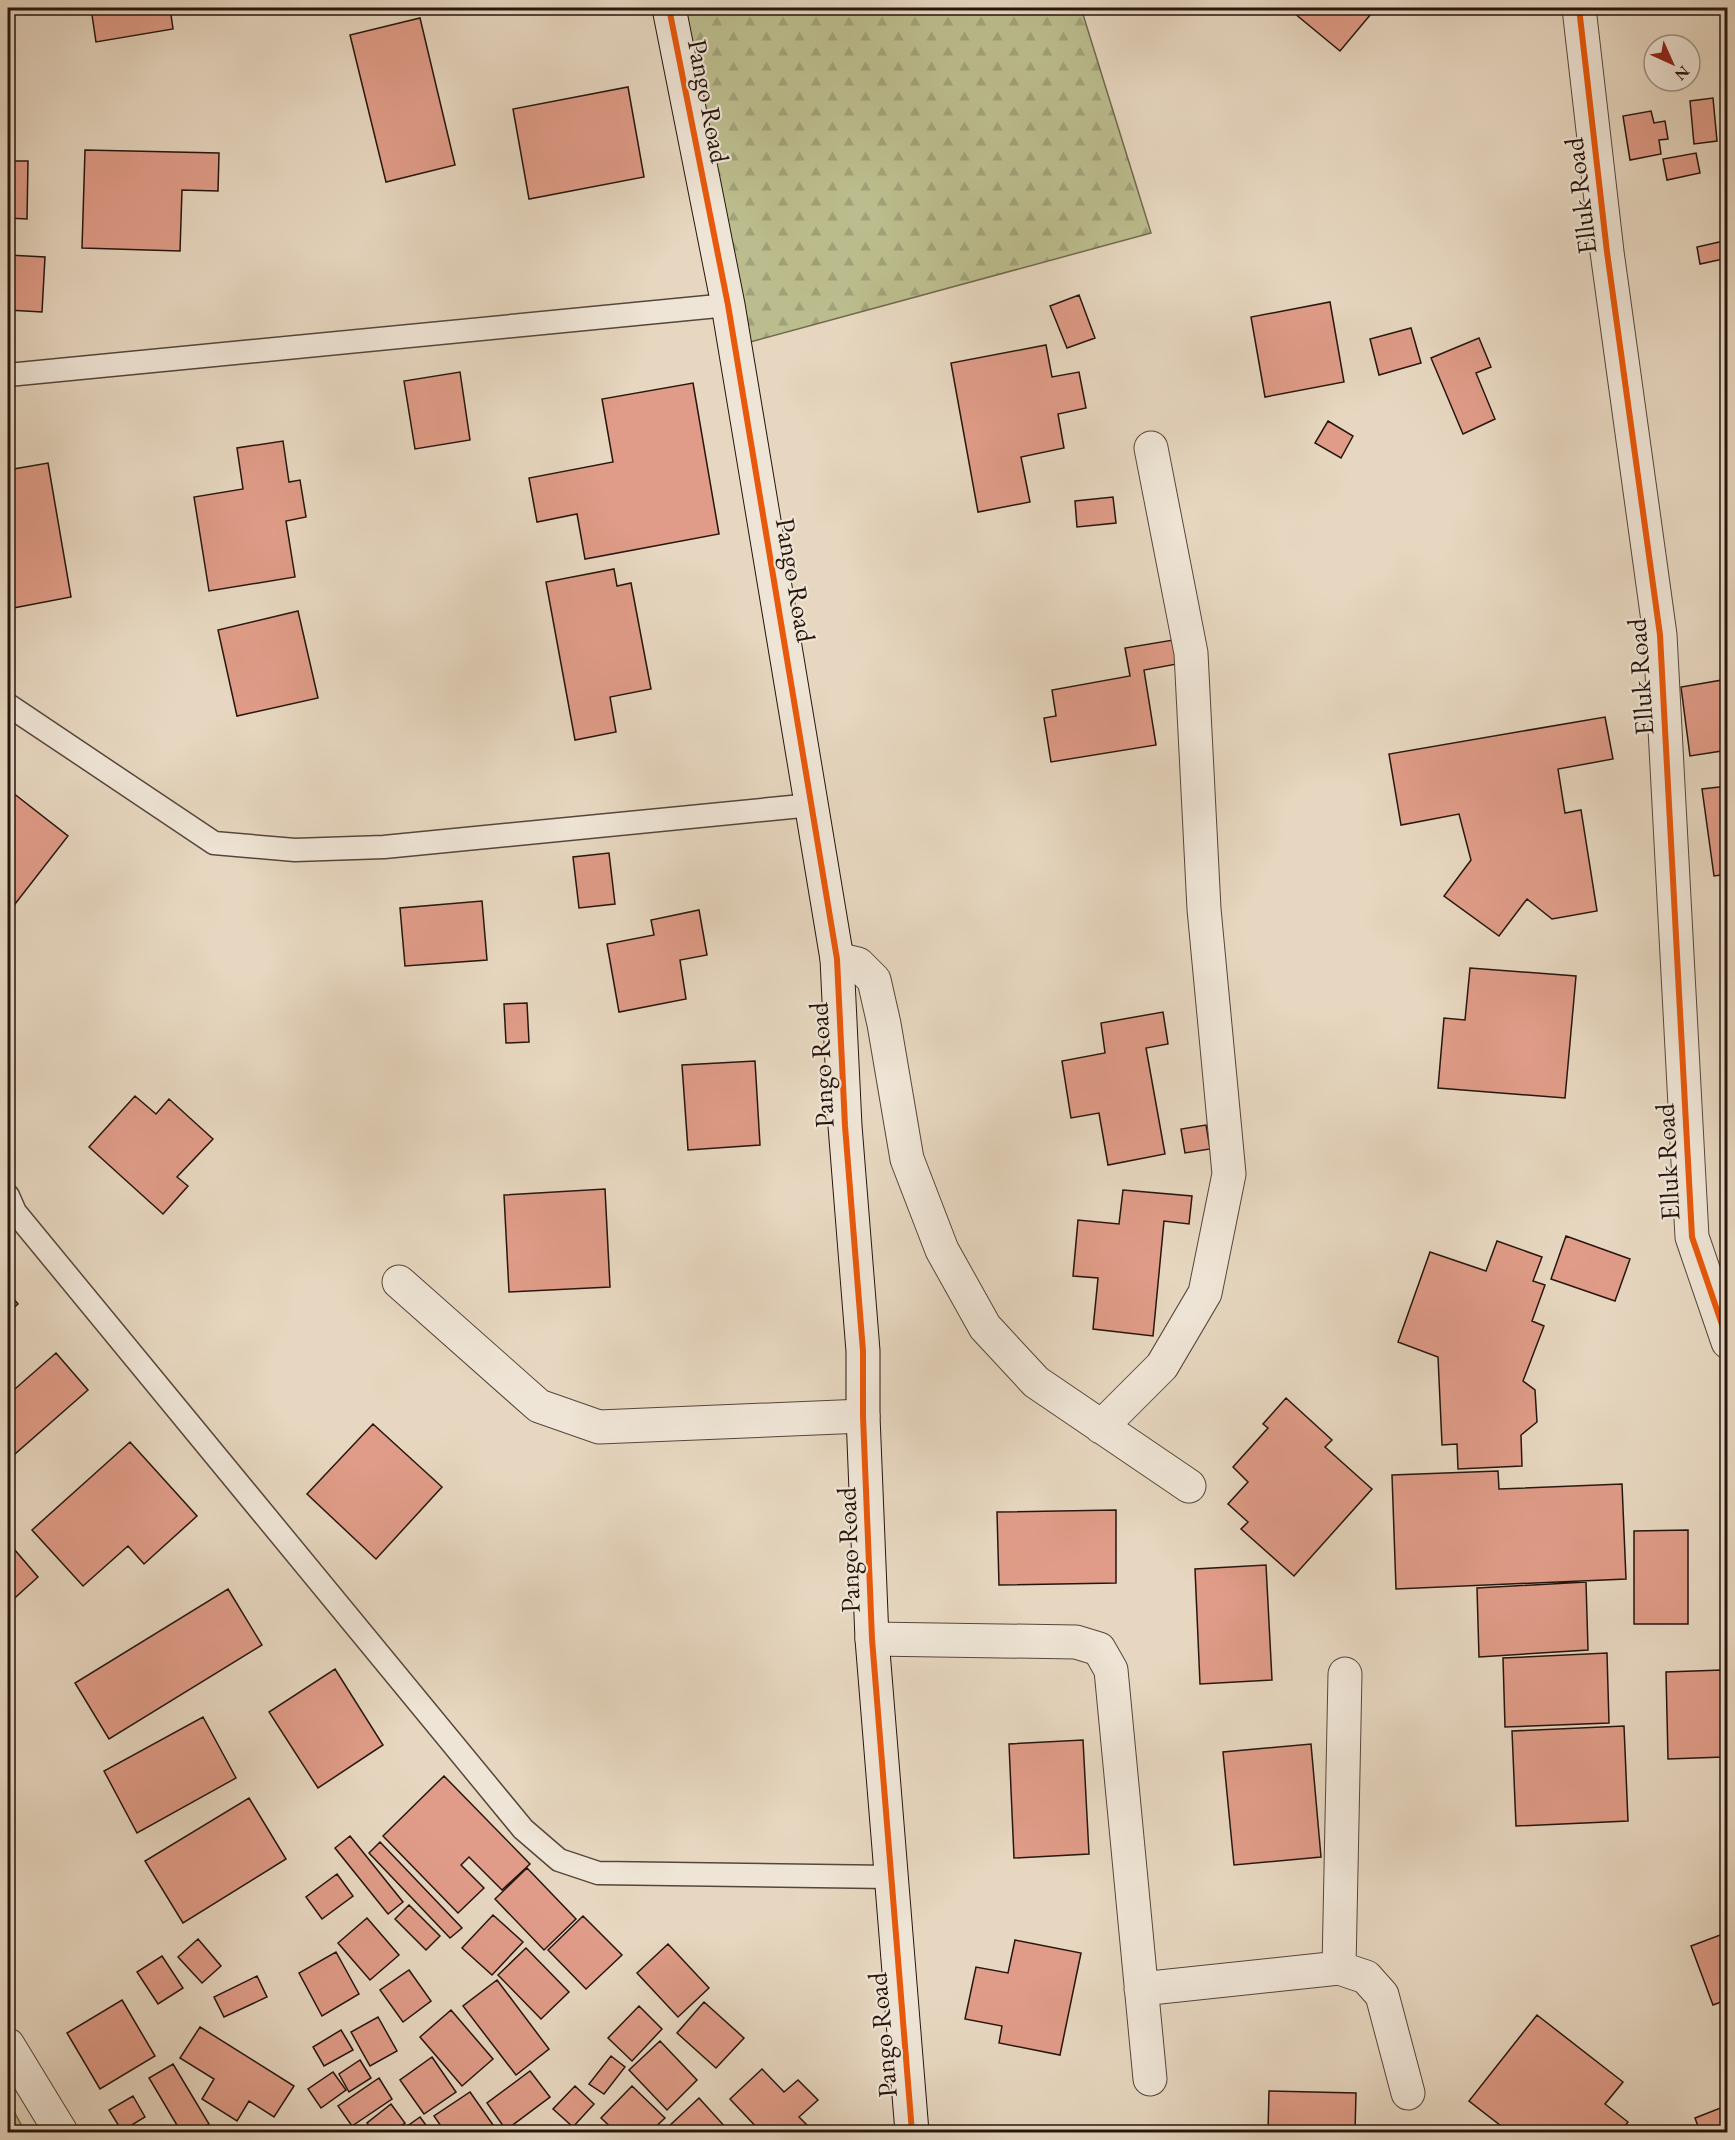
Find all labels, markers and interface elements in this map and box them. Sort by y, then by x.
north arrow [1642,33,1702,93]
street label: Pango Road [680,36,738,166]
text: N [1670,61,1694,85]
street label: Elluk Road [1555,135,1604,256]
street label: Pango Road [768,515,824,645]
street label: Elluk Road [1618,617,1662,737]
street label: Pango Road [800,1001,842,1129]
street label: Elluk Road [1646,1102,1688,1221]
street label: Pango Road [828,1486,868,1613]
street label: Pango Road [859,1971,905,2099]

